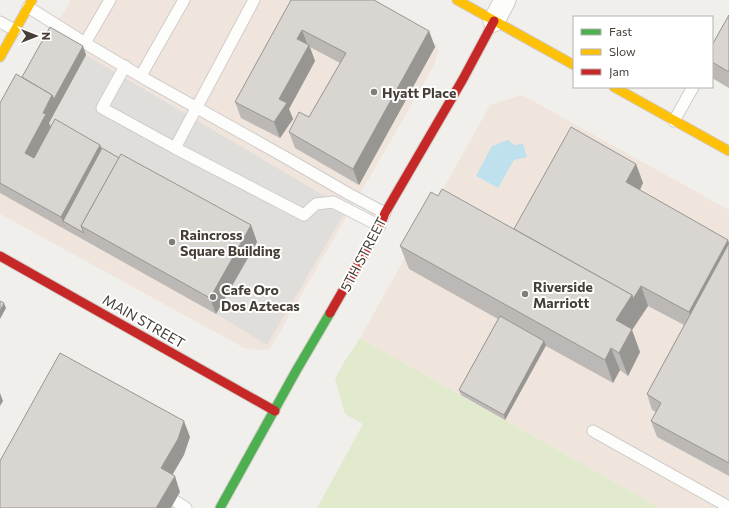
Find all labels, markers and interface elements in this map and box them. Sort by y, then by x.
north arrow [16,16,56,56]
legend [573,16,713,88]
text: Fast [609,24,632,38]
text: N [40,32,53,40]
text: Slow [609,44,636,58]
text: Jam [609,64,629,79]
place label: Hyatt Place [382,84,456,101]
marker: Hyatt Place [369,87,379,97]
street label: 5TH STREET [336,214,390,294]
place label: Raincross Square Building [180,226,281,259]
marker: Raincross Square Building [167,237,177,247]
place label: Riverside Marriott [533,278,593,311]
place label: Cafe Oro Dos Aztecas [221,281,300,314]
marker: Riverside Marriott [520,289,530,299]
street label: MAIN STREET [100,291,188,351]
marker: Cafe Oro Dos Aztecas [208,292,218,302]

